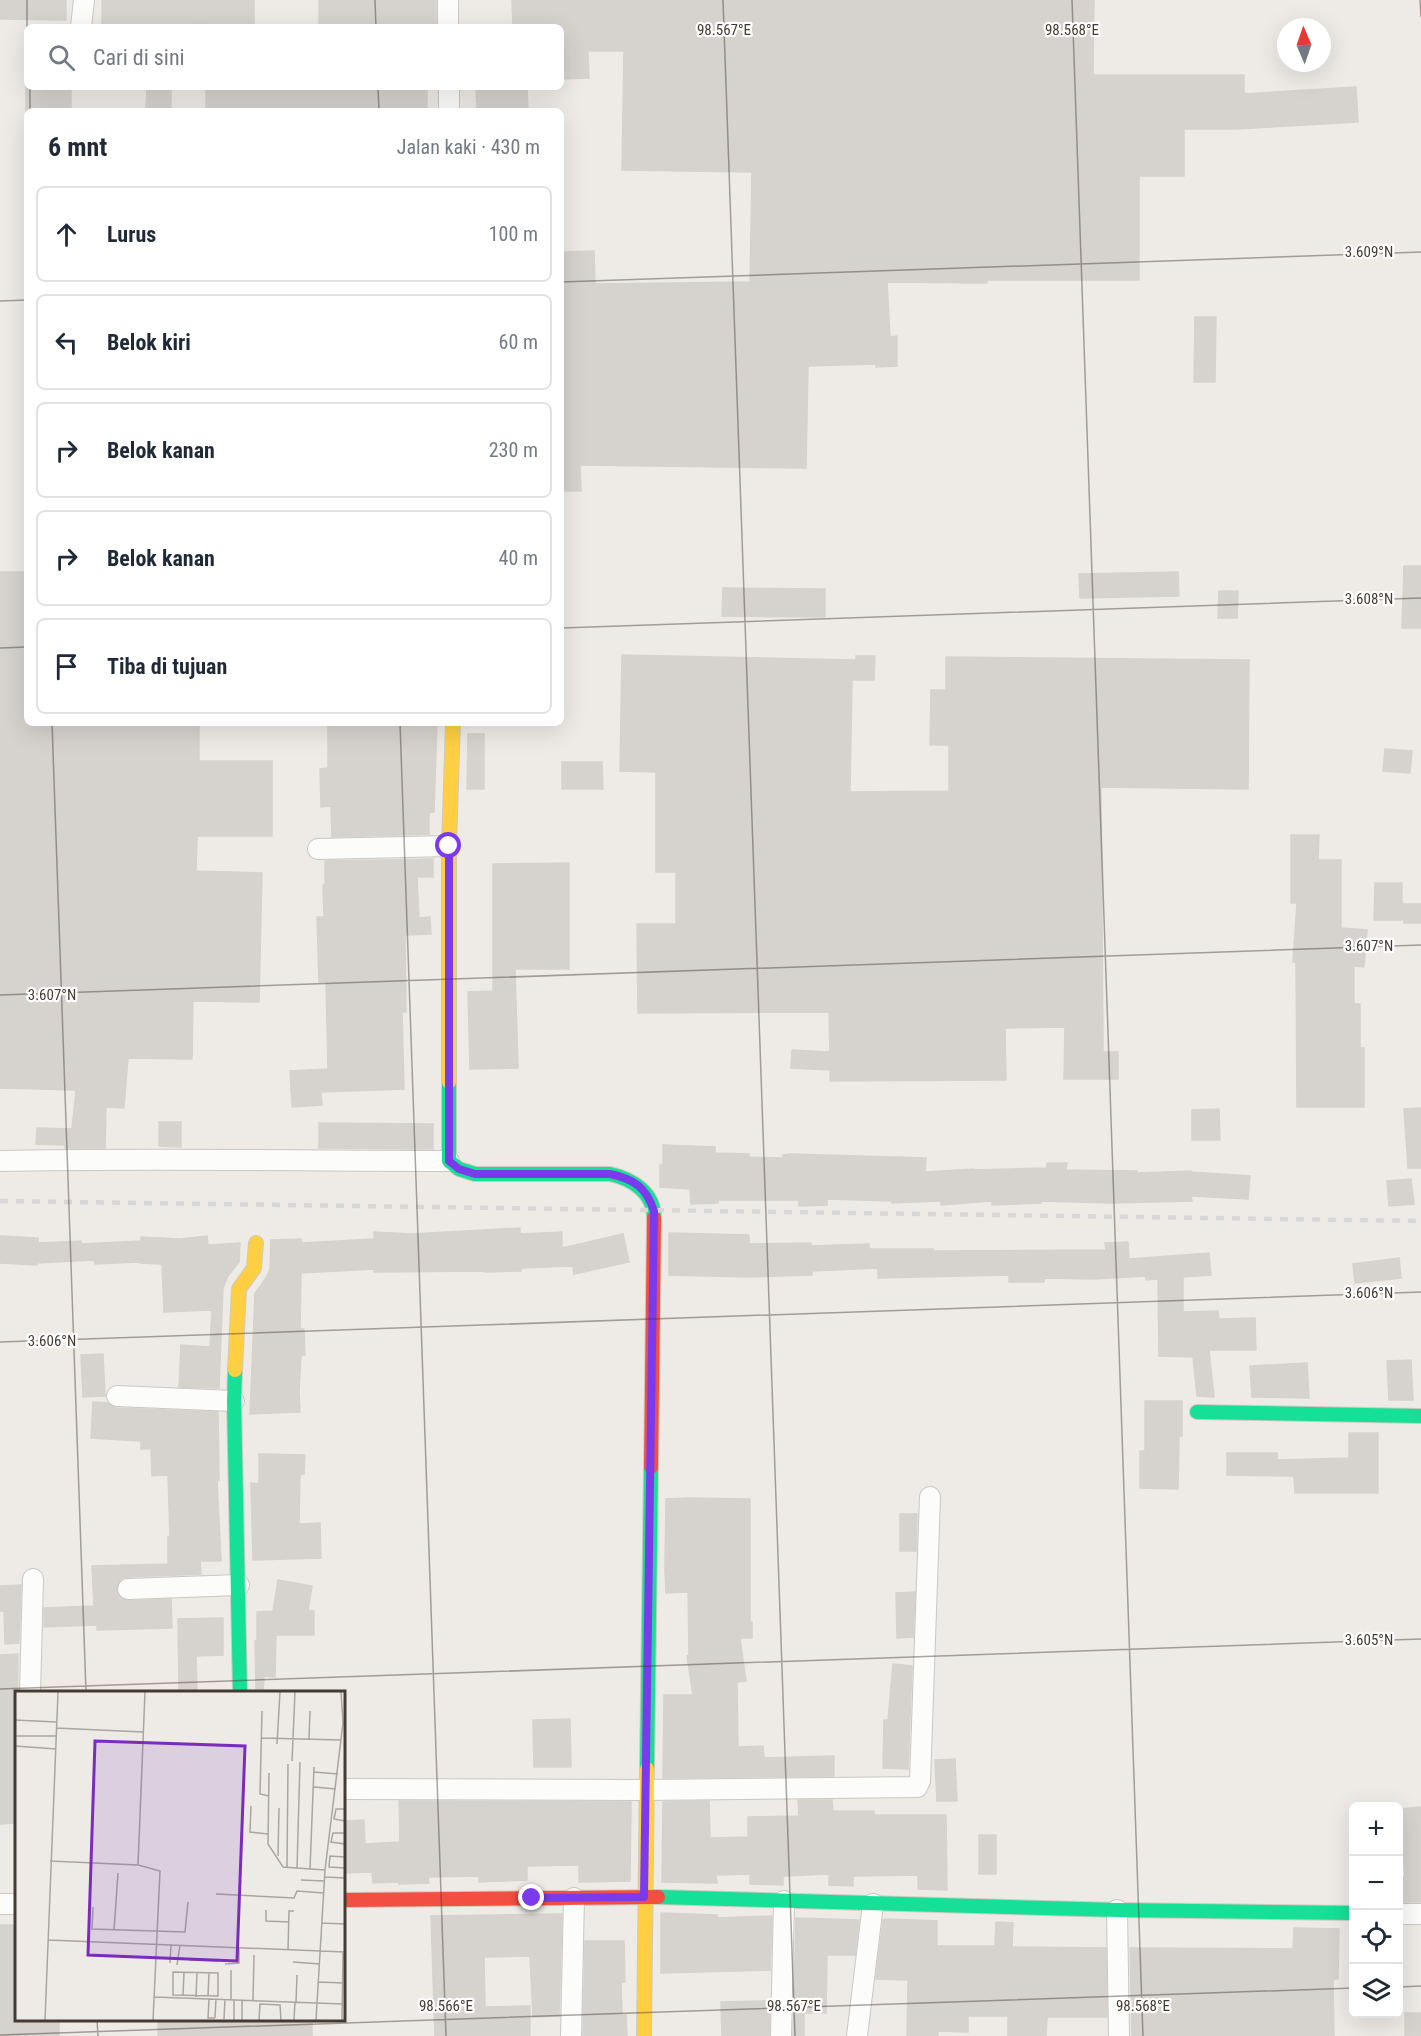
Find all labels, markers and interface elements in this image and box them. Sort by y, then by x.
north arrow [1277,18,1331,72]
text: 98.567°E [697,21,751,39]
text: 98.568°E [1045,21,1099,39]
search box [24,24,564,90]
icon: search [45,41,78,74]
text: Cari di sini [93,45,185,70]
text: 6 mnt [48,132,107,162]
text: Jalan kaki · 430 m [397,135,540,159]
icon: ahead [50,218,83,251]
text: Lurus [107,222,156,247]
text: 100 m [489,222,538,246]
text: 3.609°N [1345,243,1393,261]
icon: left [50,326,83,359]
text: Belok kiri [107,330,191,355]
text: 60 m [499,330,538,354]
icon: right [50,434,83,467]
text: Belok kanan [107,438,215,463]
text: 230 m [489,438,538,462]
icon: right [50,542,83,575]
text: Belok kanan [107,546,215,571]
text: 40 m [499,546,538,570]
text: 3.608°N [1345,590,1393,608]
icon: arrive [50,650,83,683]
text: Tiba di tujuan [107,654,227,679]
route start [435,832,461,858]
text: 3.607°N [1345,937,1393,955]
text: 3.607°N [28,986,76,1004]
text: 3.606°N [1345,1284,1393,1302]
text: 3.606°N [28,1332,76,1350]
text: 3.605°N [1345,1631,1393,1649]
inset map [15,1691,345,2021]
map controls [1349,1802,1403,2018]
button: + [1349,1802,1403,1856]
button: − [1349,1856,1403,1910]
route end [518,1884,544,1910]
button: locate [1349,1910,1403,1964]
button: layers [1349,1964,1403,2018]
text: 98.566°E [419,1997,473,2015]
text: 98.567°E [767,1997,821,2015]
text: 98.568°E [1116,1997,1170,2015]

